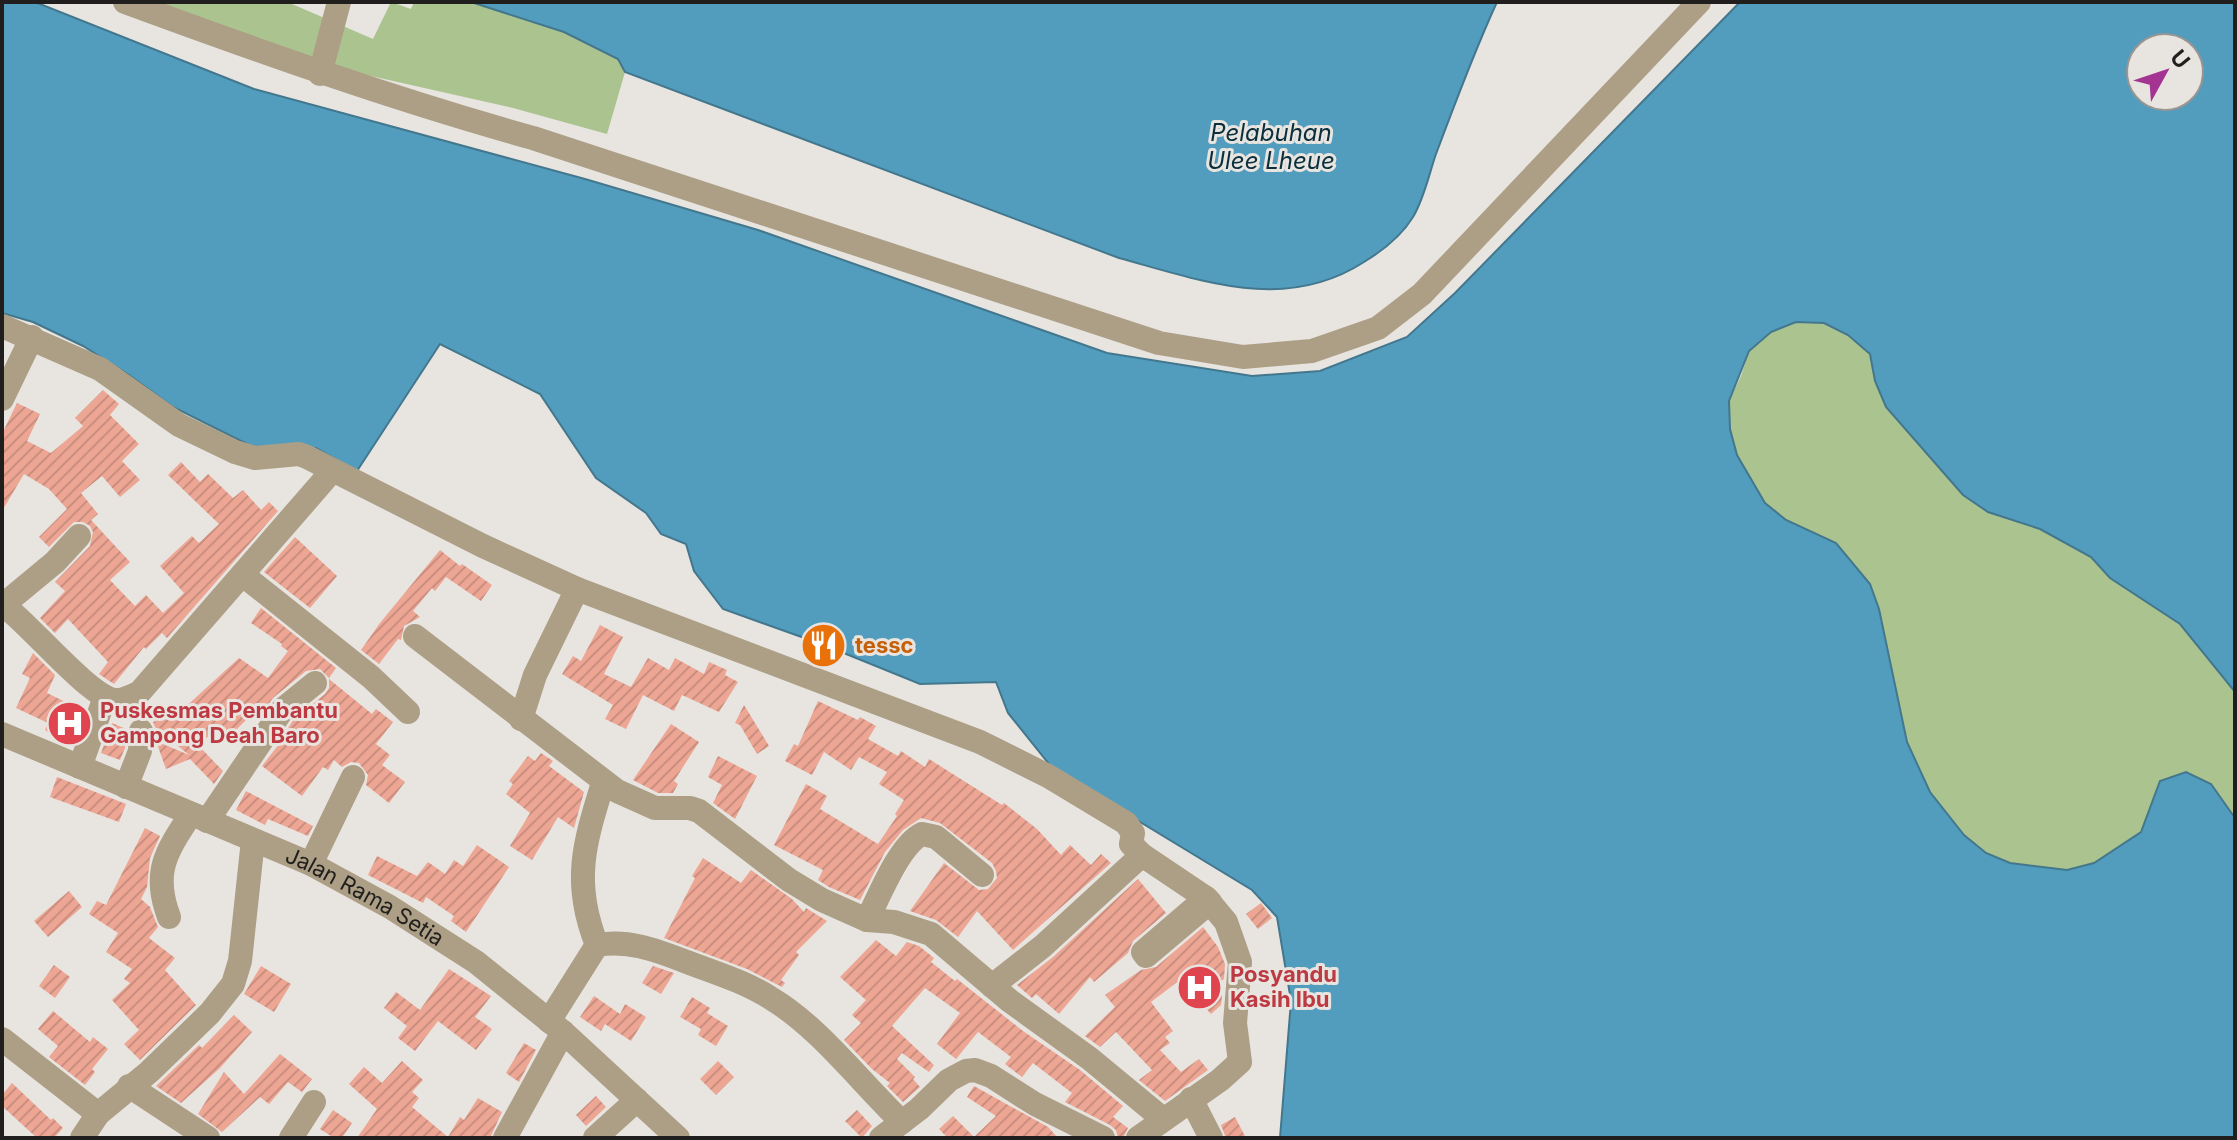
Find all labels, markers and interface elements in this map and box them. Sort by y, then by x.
north arrow [2125,32,2205,112]
text: U [2165,45,2195,74]
water label: Pelabuhan Ulee Lheue [1207,118,1335,175]
restaurant icon: tessc [800,621,848,669]
place label: tessc [855,632,914,658]
place label: Puskesmas Pembantu Gampong Deah Baro [100,697,338,748]
hospital icon: Puskesmas Pembantu Gampong Deah Baro [45,699,93,747]
street label: Jalan Rama Setia [282,842,449,951]
place label: Posyandu Kasih Ibu [1230,961,1337,1012]
hospital icon: Posyandu Kasih Ibu [1175,963,1223,1011]

